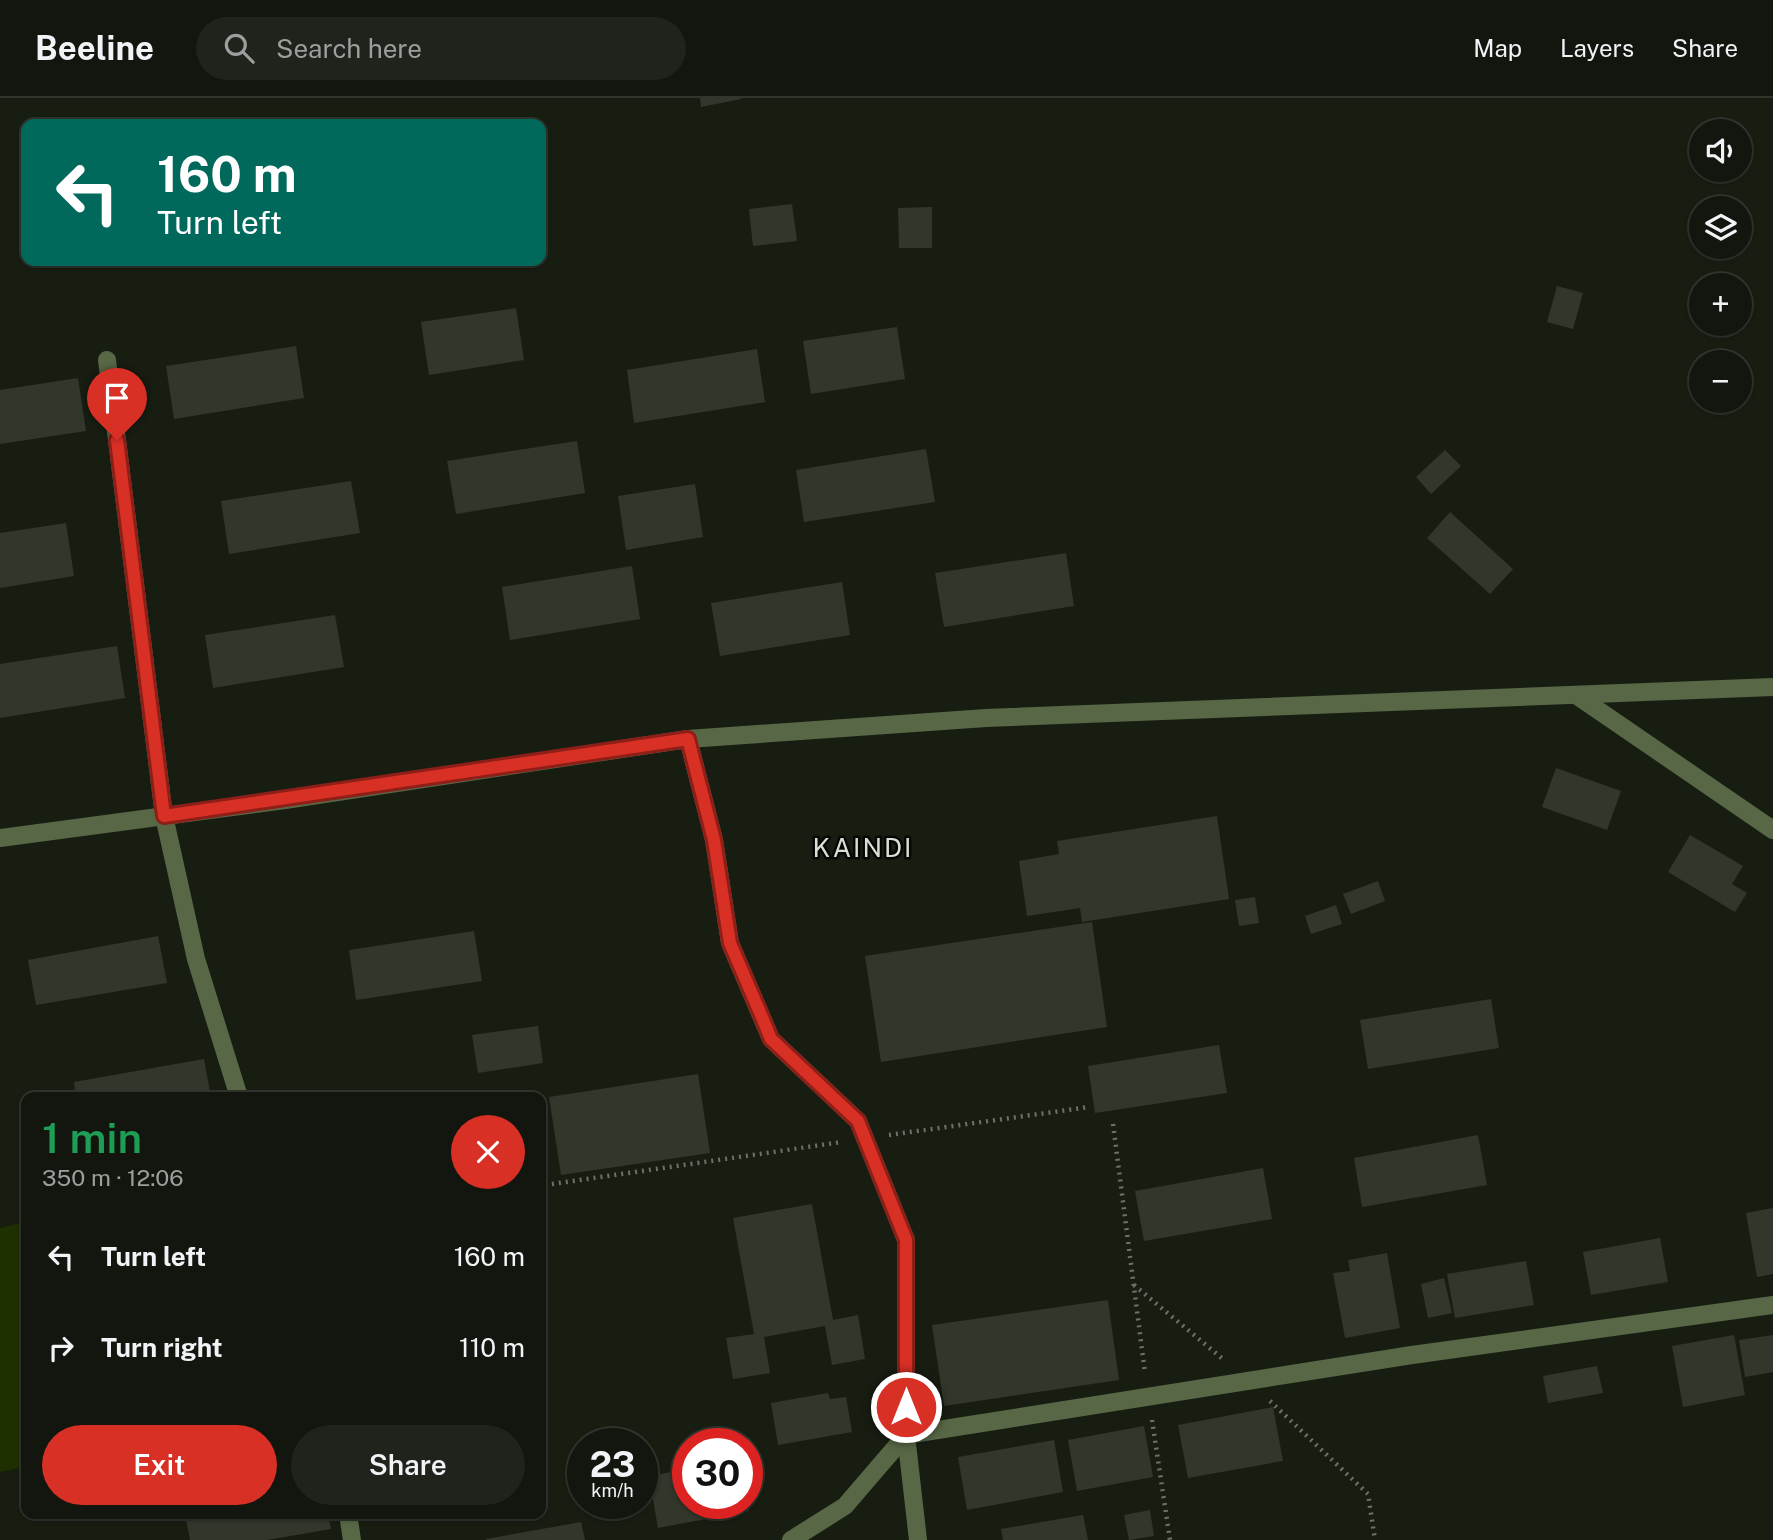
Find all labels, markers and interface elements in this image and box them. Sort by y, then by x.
search box [196,17,686,80]
text: Beeline [35,29,154,67]
icon: search [220,29,258,67]
text: Search here [276,33,422,64]
text: Map [1473,34,1522,62]
text: Layers [1560,34,1634,62]
text: Share [1672,34,1738,62]
map controls [1689,119,1752,413]
button: sound [1689,119,1752,182]
text: 160 m [157,145,297,203]
icon: left [42,147,133,238]
button: layers [1689,196,1752,259]
text: Turn left [157,204,282,241]
button: + [1689,273,1752,336]
button: − [1689,350,1752,413]
pin [87,368,147,440]
icon: arrive [98,379,136,417]
district label: KAINDI [813,832,913,863]
text: 1 min [42,1113,142,1162]
button: close [451,1115,525,1189]
text: 350 m · 12:06 [42,1164,184,1191]
icon: left [42,1238,80,1276]
text: Turn left [101,1241,206,1272]
text: 160 m [454,1241,525,1272]
icon: right [42,1329,80,1367]
text: Turn right [101,1332,223,1363]
text: 110 m [459,1332,525,1363]
position arrow [869,1370,943,1444]
button: Exit [42,1425,277,1505]
button: Share [291,1425,525,1505]
speed limit sign: 30 [672,1428,763,1519]
text: 23 [590,1444,635,1485]
text: km/h [591,1480,634,1501]

